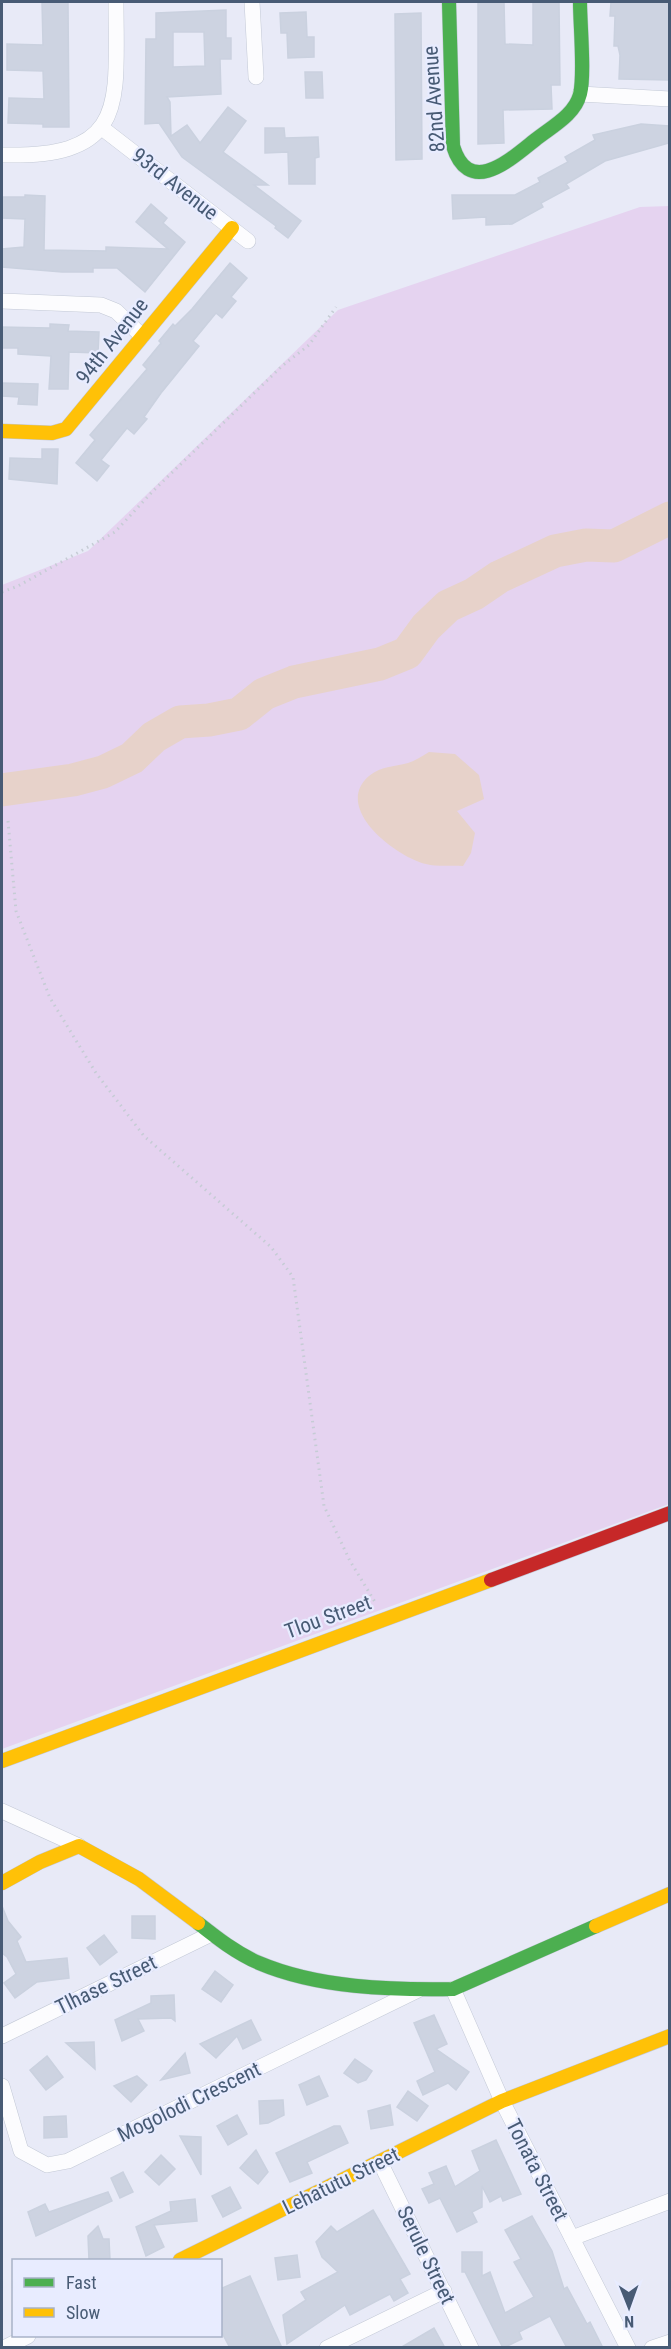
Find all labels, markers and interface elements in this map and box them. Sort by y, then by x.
street label: 82nd Avenue [418,45,450,153]
street label: 93rd Avenue [127,143,223,225]
street label: 94th Avenue [71,293,153,389]
street label: Tlou Street [281,1590,375,1644]
street label: Tlhase Street [52,1950,160,2020]
street label: Mogolodi Crescent [114,2057,264,2147]
street label: Tonata Street [501,2115,573,2225]
street label: Lehatutu Street [279,2142,403,2220]
street label: Serule Street [392,2202,460,2308]
legend [12,2259,222,2337]
text: Fast [66,2272,97,2293]
north arrow [599,2277,659,2337]
text: Slow [66,2302,101,2323]
text: N [624,2312,634,2331]

